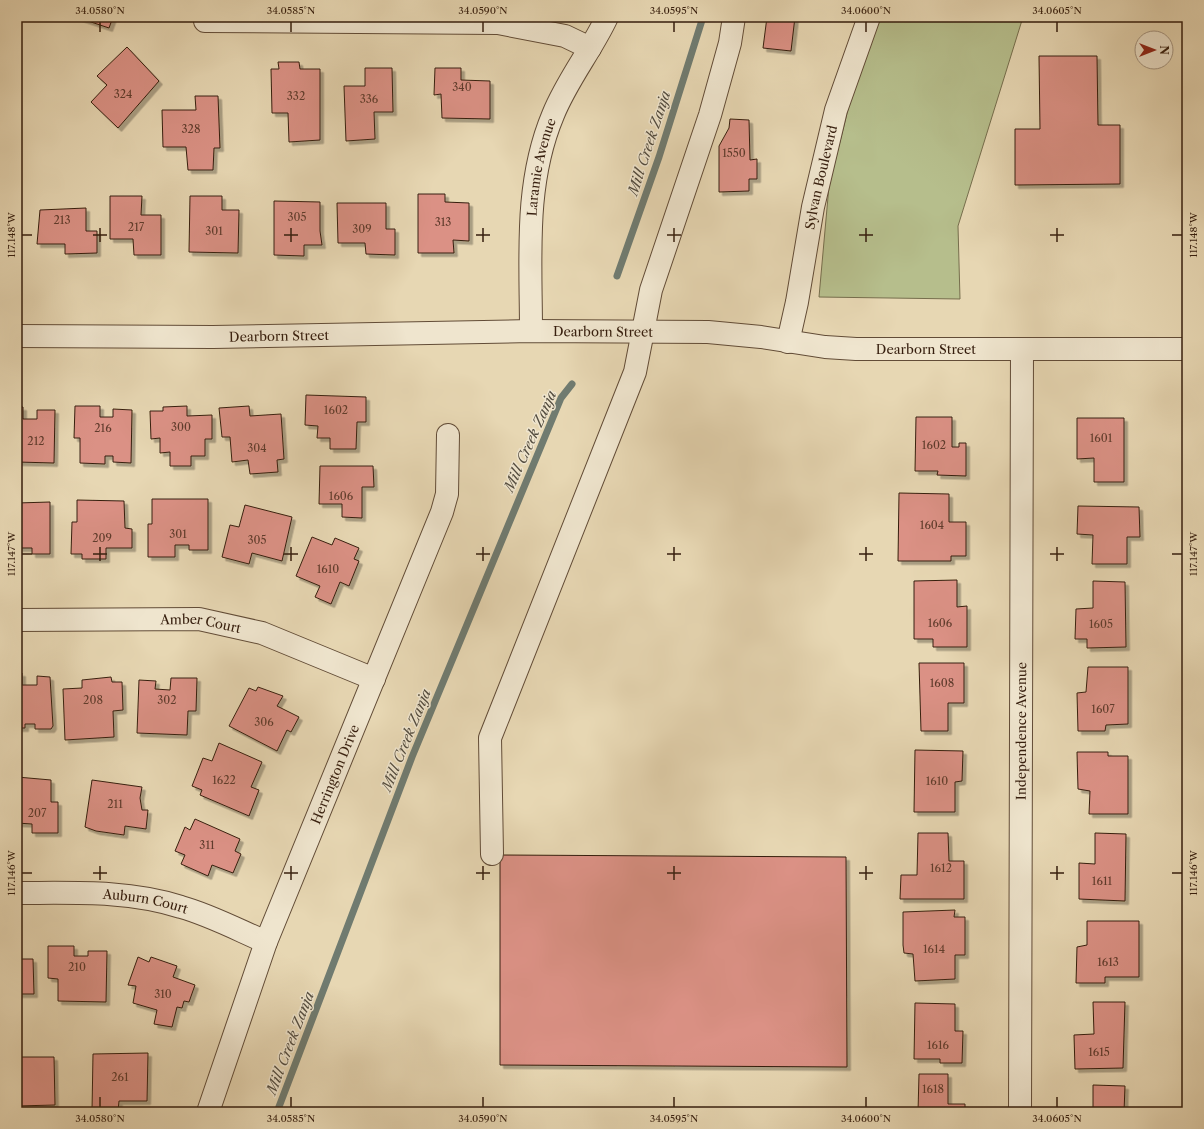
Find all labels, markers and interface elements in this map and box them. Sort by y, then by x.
text: 34.0580°N [75,4,125,17]
text: 34.0585°N [267,4,315,17]
text: 34.0590°N [458,4,508,17]
text: 34.0595°N [650,4,698,17]
text: 34.0600°N [841,4,891,17]
text: 34.0605°N [1032,4,1082,17]
north arrow [1134,30,1174,70]
text: N [1157,45,1171,55]
house number: 340 [452,80,472,94]
house number: 324 [114,87,132,101]
water label: Mill Creek Zanja [623,88,675,199]
house number: 332 [287,89,305,103]
house number: 336 [360,92,379,106]
street label: Laramie Avenue [523,116,559,217]
house number: 328 [182,122,200,136]
street label: Sylvan Boulevard [801,123,840,231]
house number: 1550 [722,146,746,160]
house number: 305 [287,210,307,224]
text: 117.148°W [5,211,18,258]
text: 117.148°W [1187,211,1200,258]
house number: 213 [53,213,71,227]
house number: 313 [435,215,451,229]
house number: 217 [128,220,145,234]
house number: 309 [352,222,372,236]
house number: 301 [205,224,223,238]
street label: Dearborn Street [553,323,653,340]
street label: Dearborn Street [229,327,330,345]
street label: Dearborn Street [876,341,976,357]
water label: Mill Creek Zanja [499,387,561,496]
house number: 1602 [324,403,348,417]
house number: 300 [171,420,191,434]
house number: 216 [94,421,112,435]
house number: 1601 [1090,431,1113,445]
house number: 212 [27,434,45,448]
house number: 1602 [922,438,946,452]
house number: 304 [247,441,267,455]
house number: 1606 [329,489,354,503]
house number: 1604 [920,518,944,532]
house number: 301 [169,527,187,541]
text: 117.147°W [5,531,18,576]
house number: 209 [92,531,112,545]
text: 117.147°W [1187,531,1200,576]
house number: 305 [247,533,267,547]
house number: 1610 [317,562,339,576]
street label: Amber Court [159,611,243,636]
house number: 1606 [928,616,953,630]
house number: 1605 [1089,617,1113,631]
street label: Independence Avenue [1013,662,1029,800]
house number: 1608 [930,676,954,690]
water label: Mill Creek Zanja [377,686,435,796]
house number: 208 [83,693,103,707]
house number: 302 [157,693,177,707]
house number: 1607 [1091,702,1115,716]
house number: 306 [254,715,274,729]
street label: Herrington Drive [307,722,362,826]
house number: 1622 [212,773,236,787]
house number: 1610 [926,774,948,788]
house number: 211 [107,797,123,811]
house number: 207 [28,806,47,820]
house number: 311 [199,838,215,852]
text: 117.146°W [5,849,18,896]
text: 117.146°W [1187,849,1200,896]
house number: 1612 [930,861,952,875]
house number: 1611 [1092,874,1113,888]
street label: Auburn Court [101,886,190,917]
house number: 1614 [923,942,945,956]
house number: 1613 [1097,955,1119,969]
house number: 210 [68,960,86,974]
house number: 310 [154,987,172,1001]
water label: Mill Creek Zanja [261,988,318,1099]
house number: 1616 [927,1038,950,1052]
house number: 1615 [1088,1045,1110,1059]
house number: 261 [111,1070,129,1084]
house number: 1618 [922,1082,944,1096]
text: 34.0580°N [75,1112,125,1125]
text: 34.0585°N [267,1112,315,1125]
text: 34.0590°N [458,1112,508,1125]
text: 34.0595°N [650,1112,698,1125]
text: 34.0600°N [841,1112,891,1125]
text: 34.0605°N [1032,1112,1082,1125]

